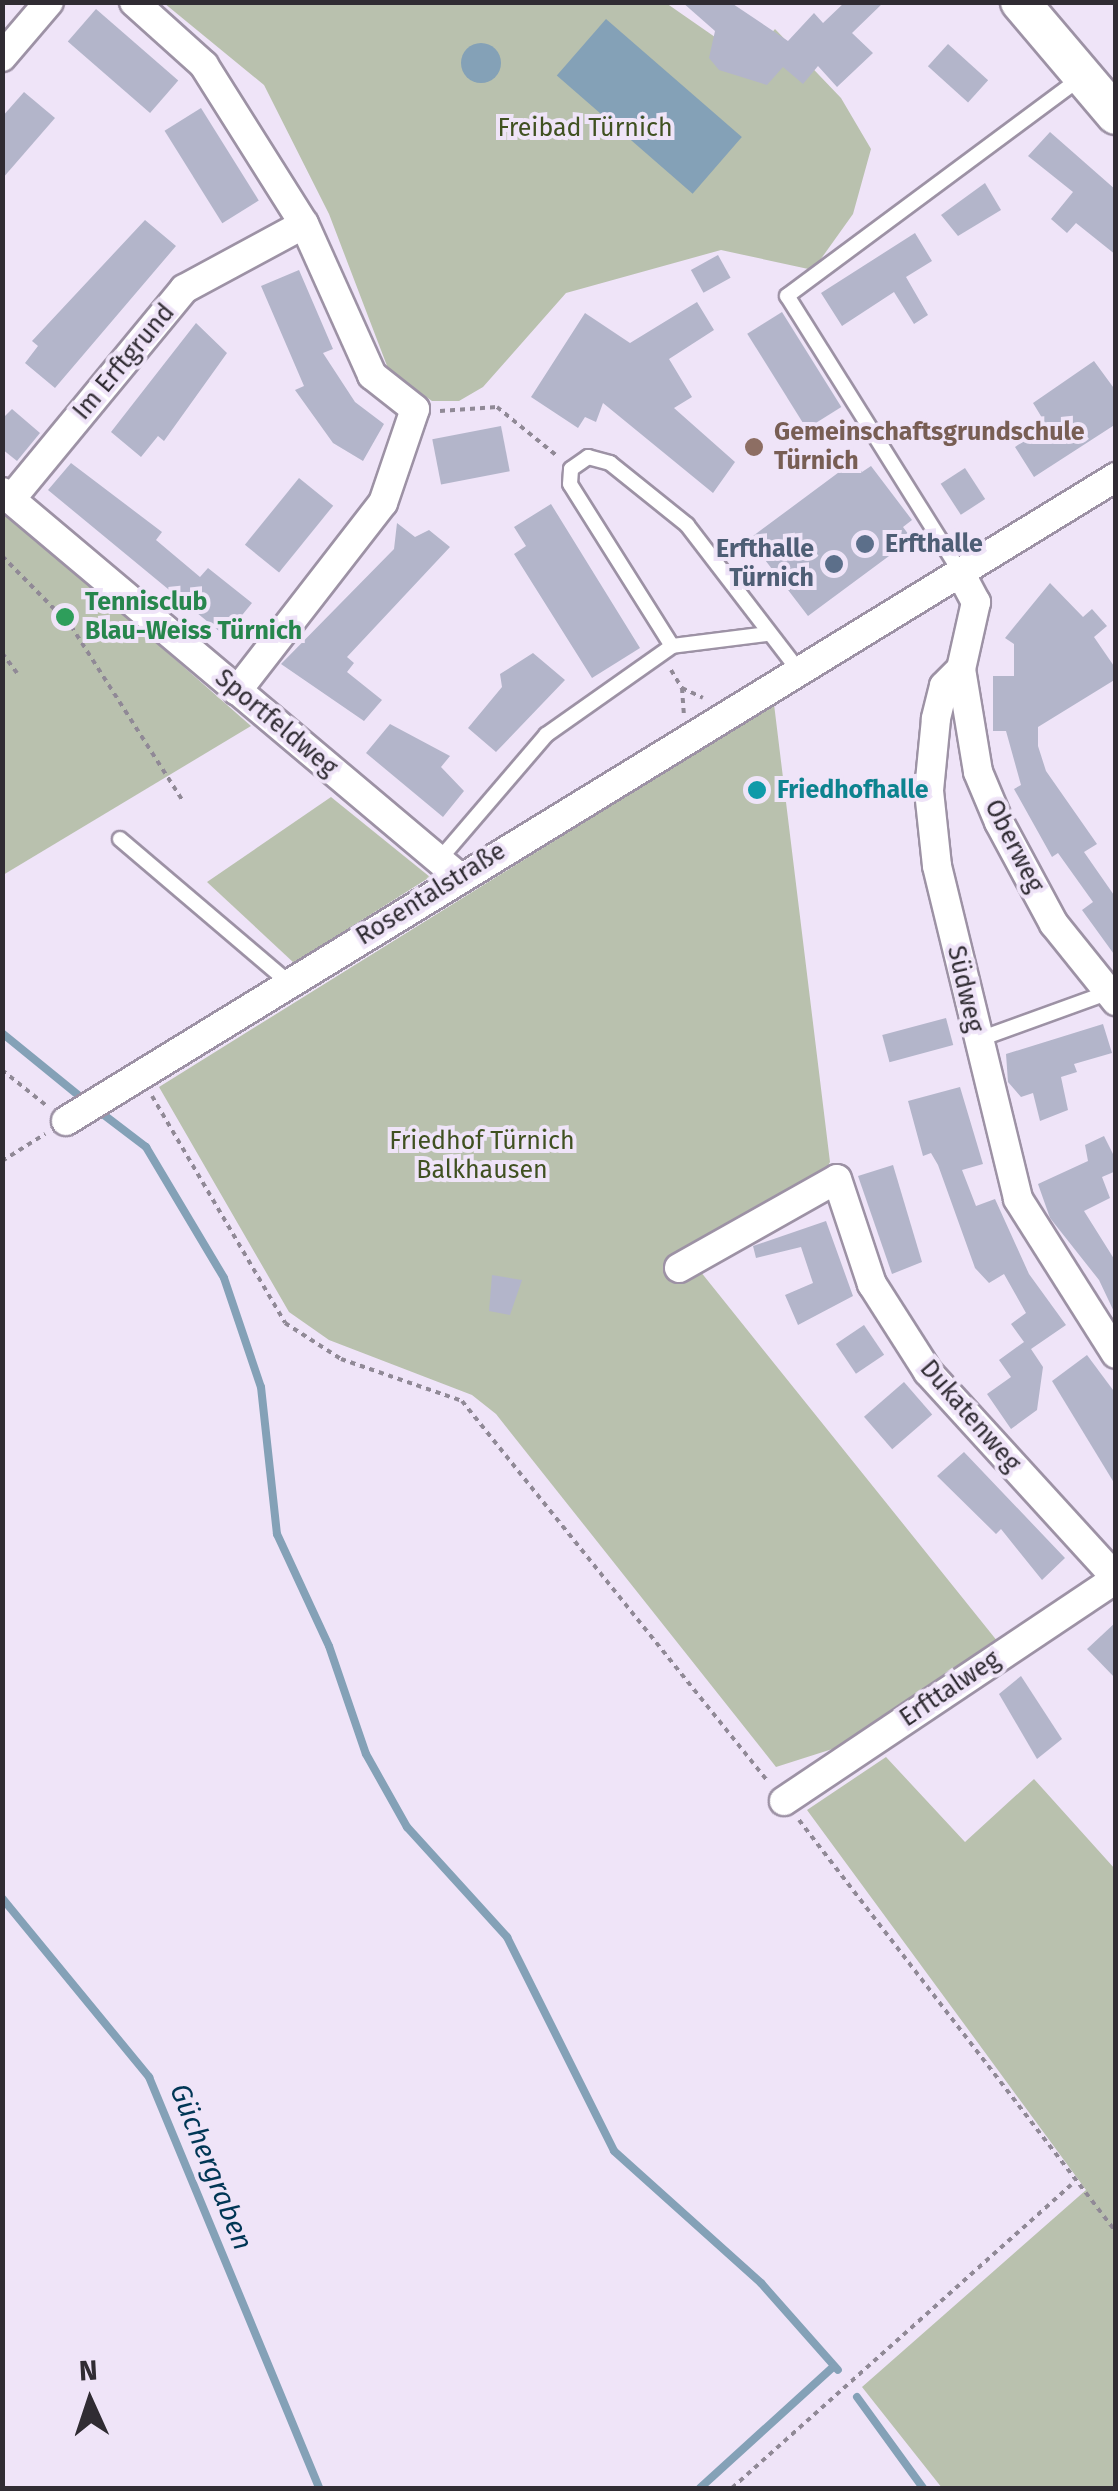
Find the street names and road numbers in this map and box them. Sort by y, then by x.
street label: Im Erftgrund [67,298,181,426]
street label: Sportfeldweg [209,663,343,783]
street label: Oberweg [978,795,1050,897]
street label: Rosentalstraße [351,836,511,952]
street label: Südweg [941,943,989,1035]
street label: Dukatenweg [913,1354,1027,1478]
street label: Erfttalweg [894,1645,1006,1733]

